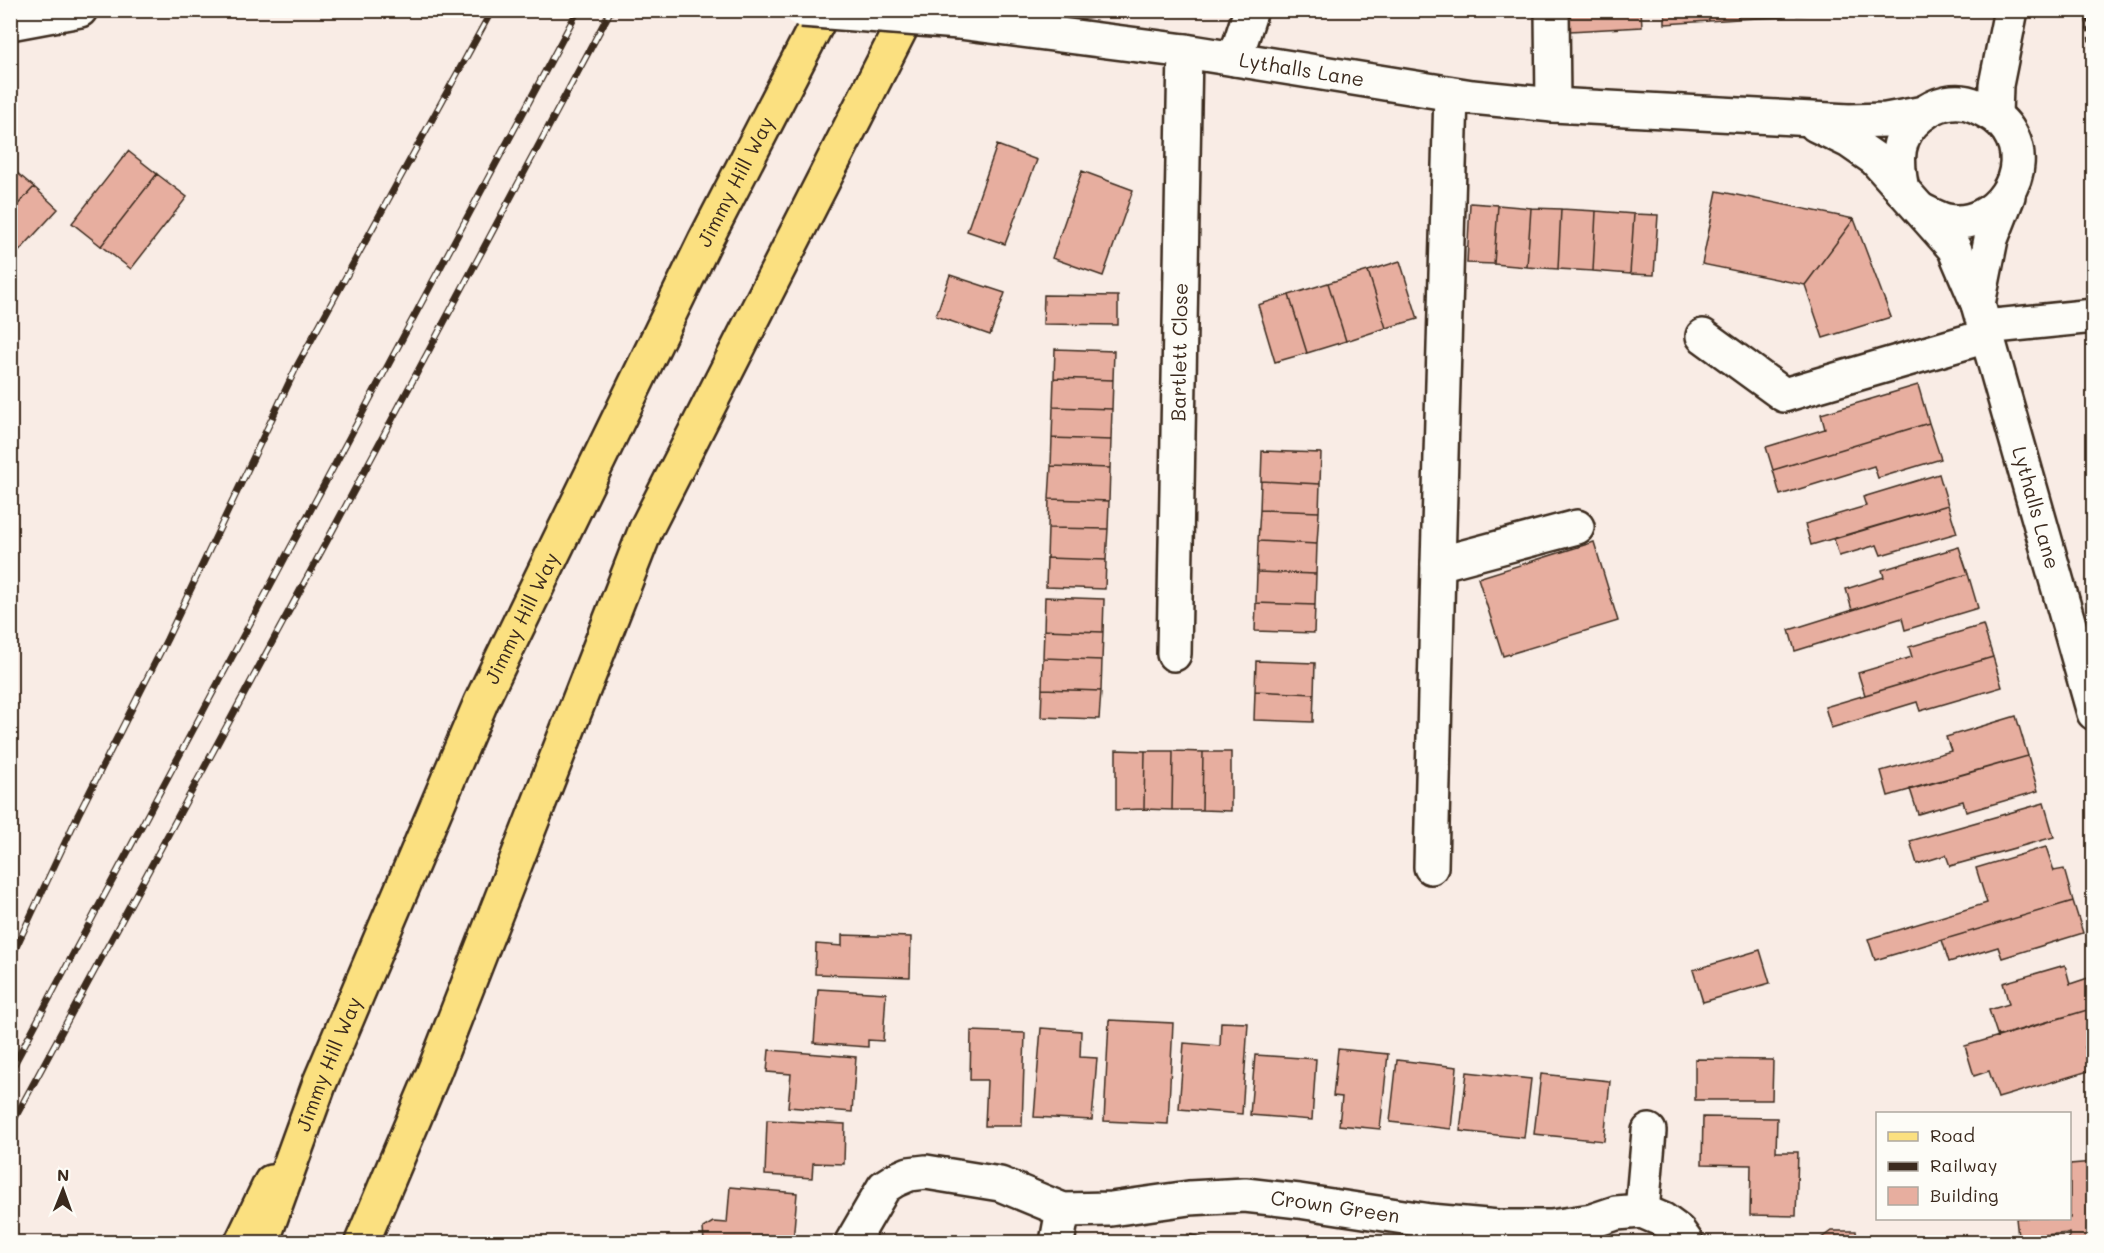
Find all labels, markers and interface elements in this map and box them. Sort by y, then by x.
street label: Lythalls Lane [1237,46,1366,92]
street label: Jimmy Hill Way [690,112,779,251]
street label: Bartlett Close [1164,283,1193,422]
street label: Lythalls Lane [2007,443,2066,572]
street label: Jimmy Hill Way [478,548,564,688]
street label: Jimmy Hill Way [289,992,367,1135]
legend [1876,1112,2071,1220]
text: Road [1930,1123,1975,1147]
text: Railway [1930,1153,1997,1177]
north arrow [33,1160,93,1220]
text: N [57,1164,70,1185]
text: Building [1930,1183,1998,1207]
street label: Crown Green [1270,1184,1402,1228]

